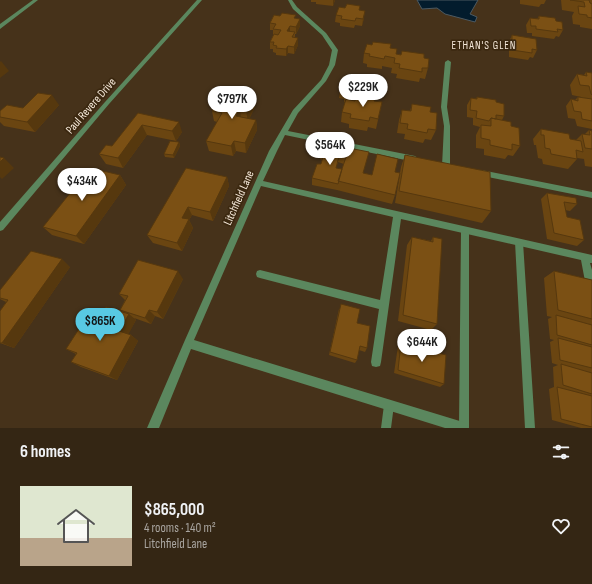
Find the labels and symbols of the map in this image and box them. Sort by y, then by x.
district label: ETHAN'S GLEN [452,39,516,52]
pin: $229K [335,74,391,108]
street label: Paul Revere Drive [63,75,119,137]
pin: $797K [204,86,260,120]
pin: $564K [302,132,358,166]
pin: $434K [54,168,110,202]
street label: Litchfield Lane [220,168,258,228]
pin: $865K [72,308,128,342]
pin: $644K [394,329,450,363]

